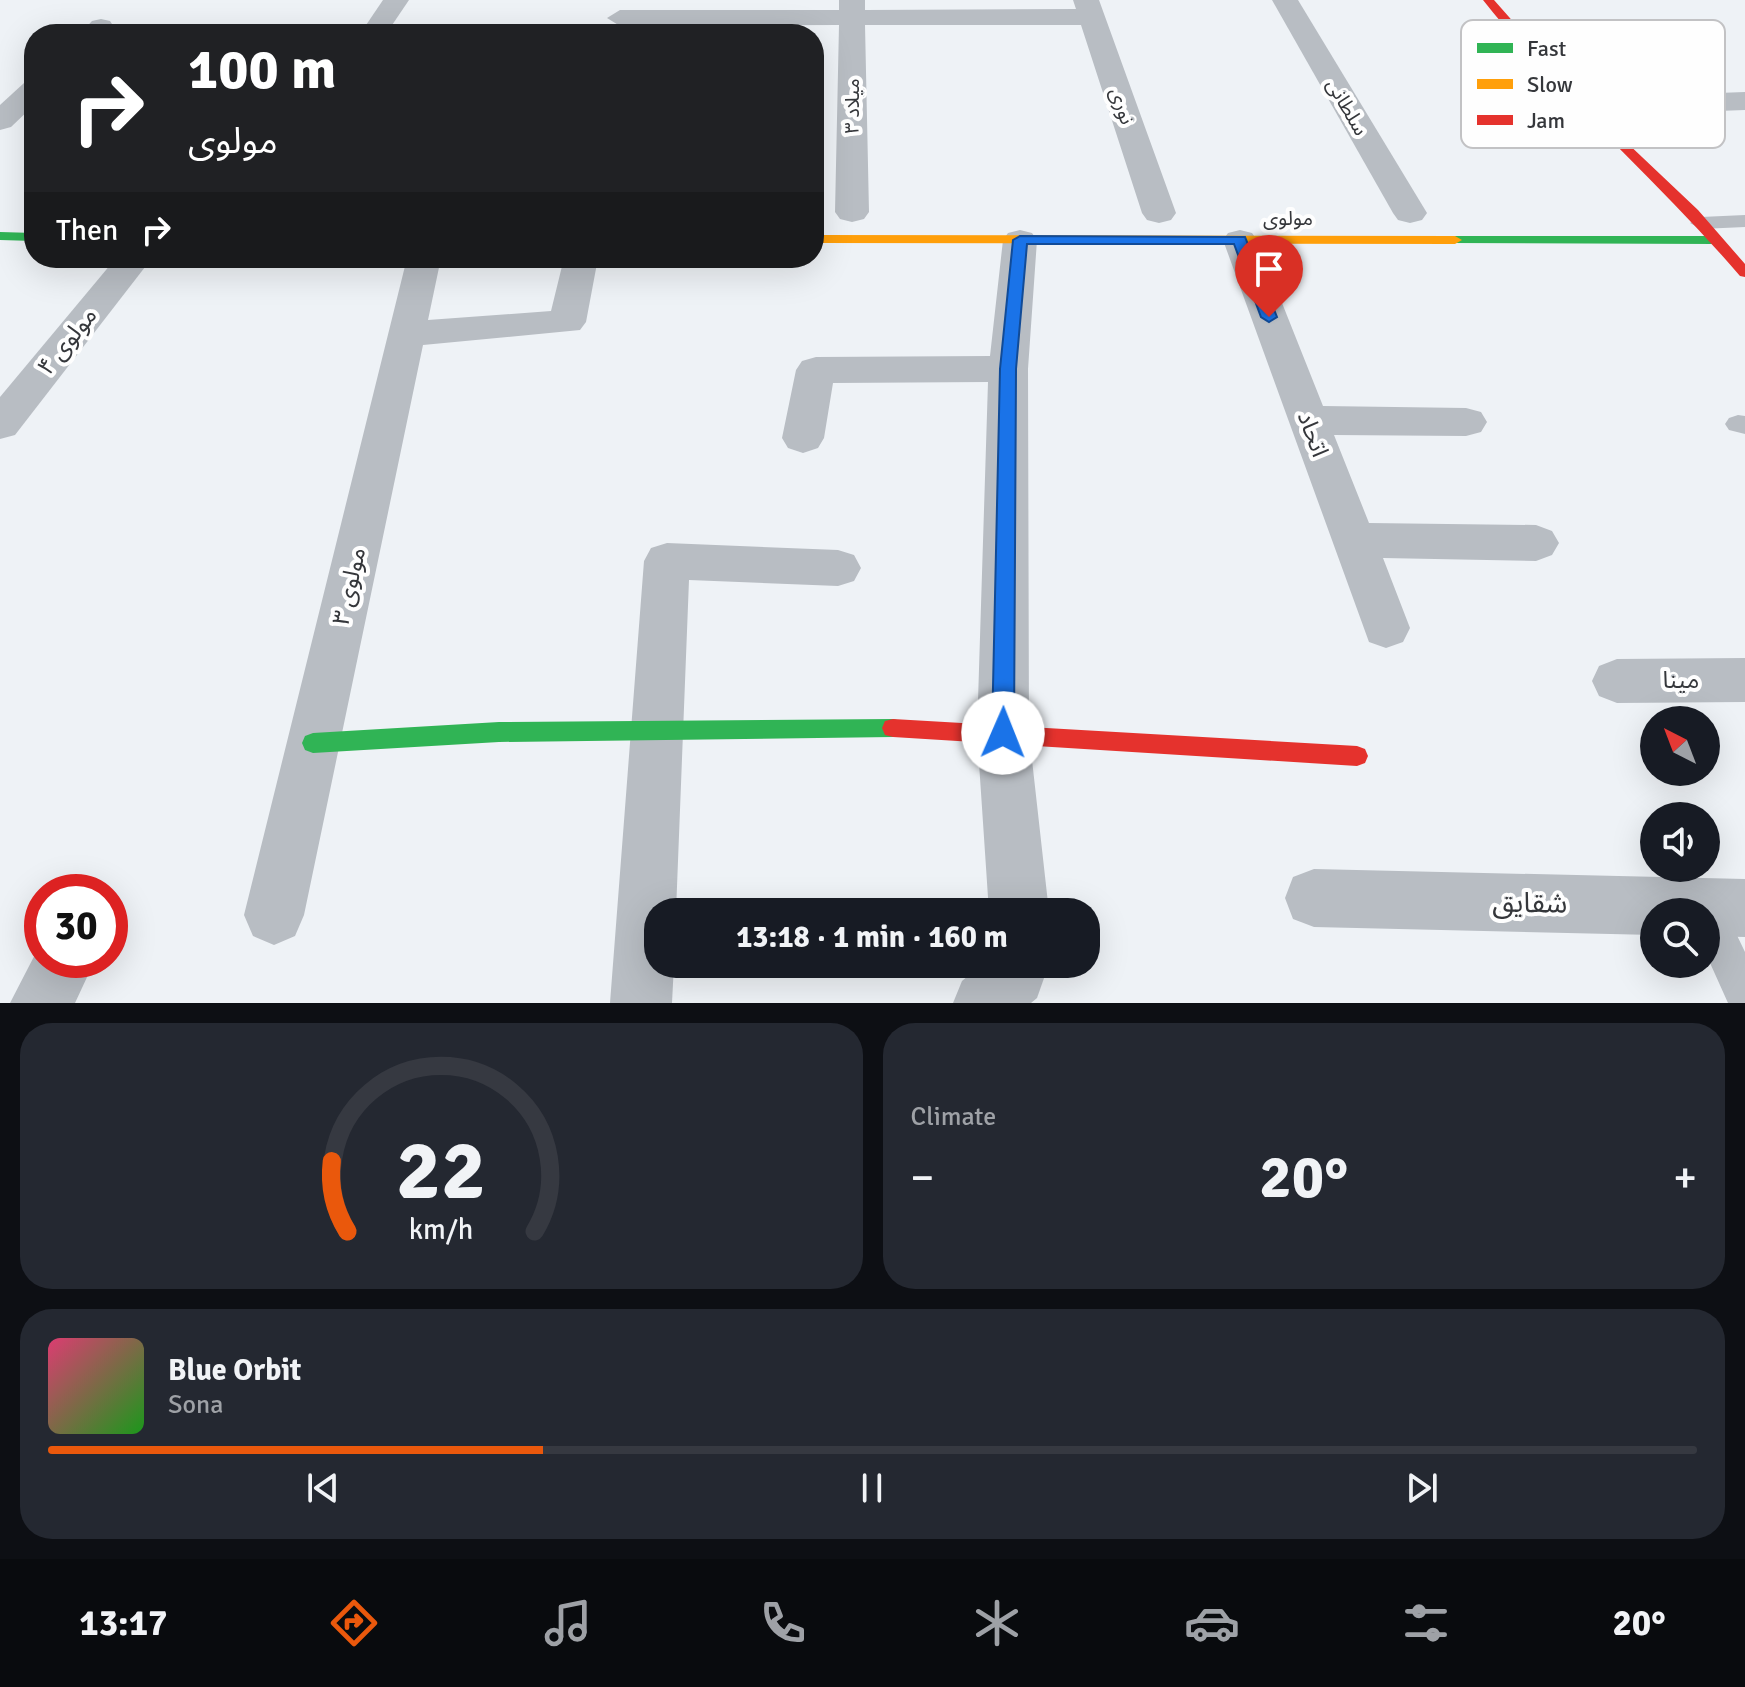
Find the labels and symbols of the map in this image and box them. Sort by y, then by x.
legend [1461,20,1725,148]
text: Fast [1527,35,1567,62]
text: Slow [1527,71,1573,98]
street label: سلطانی [1321,74,1373,140]
street label: میلاد ۳ [840,78,865,134]
street label: نوری [1104,84,1140,128]
text: Jam [1527,107,1565,134]
street label: مولوی [1263,206,1313,231]
pin [1235,235,1303,317]
street label: مولوی ۴ [31,301,103,381]
street label: اتحاد [1291,407,1335,461]
street label: مولوی ۳ [326,544,372,628]
street label: مینا [1663,665,1699,695]
position arrow [961,691,1045,775]
north arrow [1640,706,1720,786]
speed limit sign: 30 [24,874,128,978]
street label: شقایق [1492,885,1568,921]

